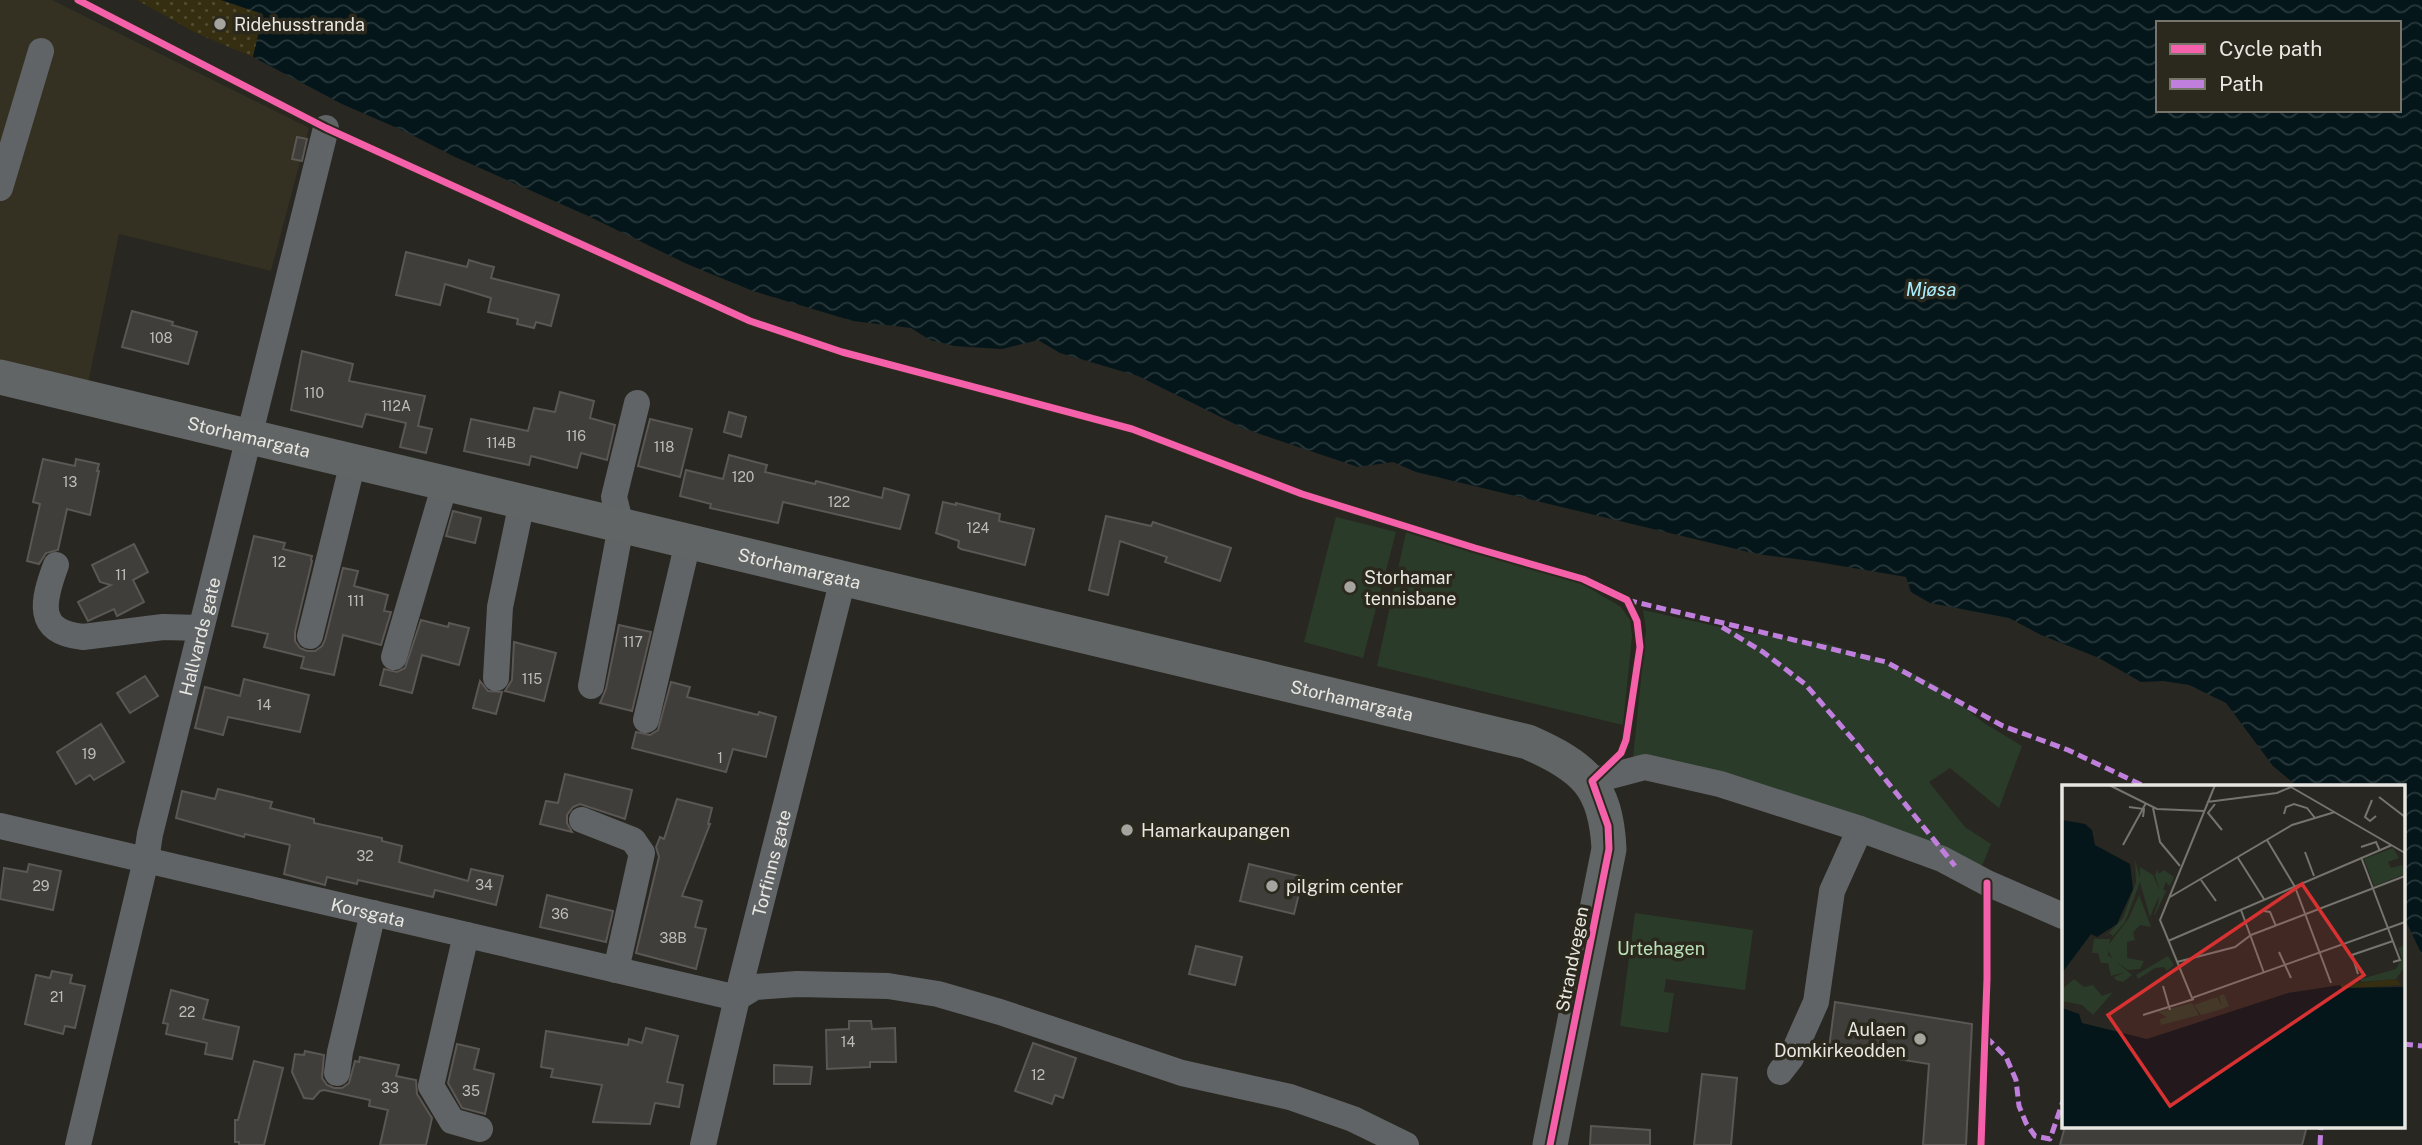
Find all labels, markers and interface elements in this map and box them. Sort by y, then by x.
place label: Ridehusstranda [234,14,365,35]
marker: Ridehusstranda [212,16,228,32]
legend [2156,21,2401,112]
text: Cycle path [2219,36,2322,61]
text: Path [2219,71,2264,96]
water label: Mjøsa [1906,278,1956,300]
house number: 108 [149,330,173,346]
house number: 110 [304,385,324,401]
house number: 112A [381,398,411,414]
street label: Storhamargata [185,412,313,461]
house number: 116 [566,428,586,444]
house number: 114B [486,435,516,451]
house number: 118 [654,439,674,455]
house number: 120 [732,469,754,485]
house number: 13 [63,474,77,490]
house number: 122 [828,494,850,510]
house number: 124 [967,520,990,536]
street label: Storhamargata [736,543,863,593]
house number: 12 [272,554,286,570]
house number: 11 [115,567,127,583]
place label: Storhamar tennisbane [1364,567,1456,609]
street label: Hallvards gate [174,575,224,698]
marker: Storhamar tennisbane [1342,579,1358,595]
house number: 111 [347,593,365,609]
house number: 117 [623,634,643,650]
house number: 115 [522,671,542,687]
street label: Storhamargata [1288,675,1416,725]
house number: 14 [257,697,271,713]
house number: 19 [82,746,96,762]
house number: 1 [717,750,723,766]
inset map [2062,785,2404,1128]
street label: Torfinns gate [747,807,795,919]
place label: Hamarkaupangen [1141,820,1290,841]
marker: Hamarkaupangen [1119,822,1135,838]
house number: 32 [356,848,374,864]
place label: pilgrim center [1286,876,1403,897]
house number: 34 [475,877,493,893]
house number: 29 [32,878,50,894]
marker: pilgrim center [1264,878,1280,894]
street label: Korsgata [329,893,407,931]
street label: Strandvegen [1551,904,1593,1014]
house number: 36 [551,906,569,922]
house number: 38B [659,930,687,946]
park label: Urtehagen [1617,938,1705,959]
house number: 21 [50,989,64,1005]
house number: 22 [179,1004,195,1020]
place label: Aulaen Domkirkeodden [1774,1019,1906,1061]
marker: Aulaen Domkirkeodden [1912,1031,1928,1047]
house number: 14 [841,1034,855,1050]
house number: 12 [1031,1067,1045,1083]
house number: 33 [381,1080,399,1096]
house number: 35 [462,1083,480,1099]

